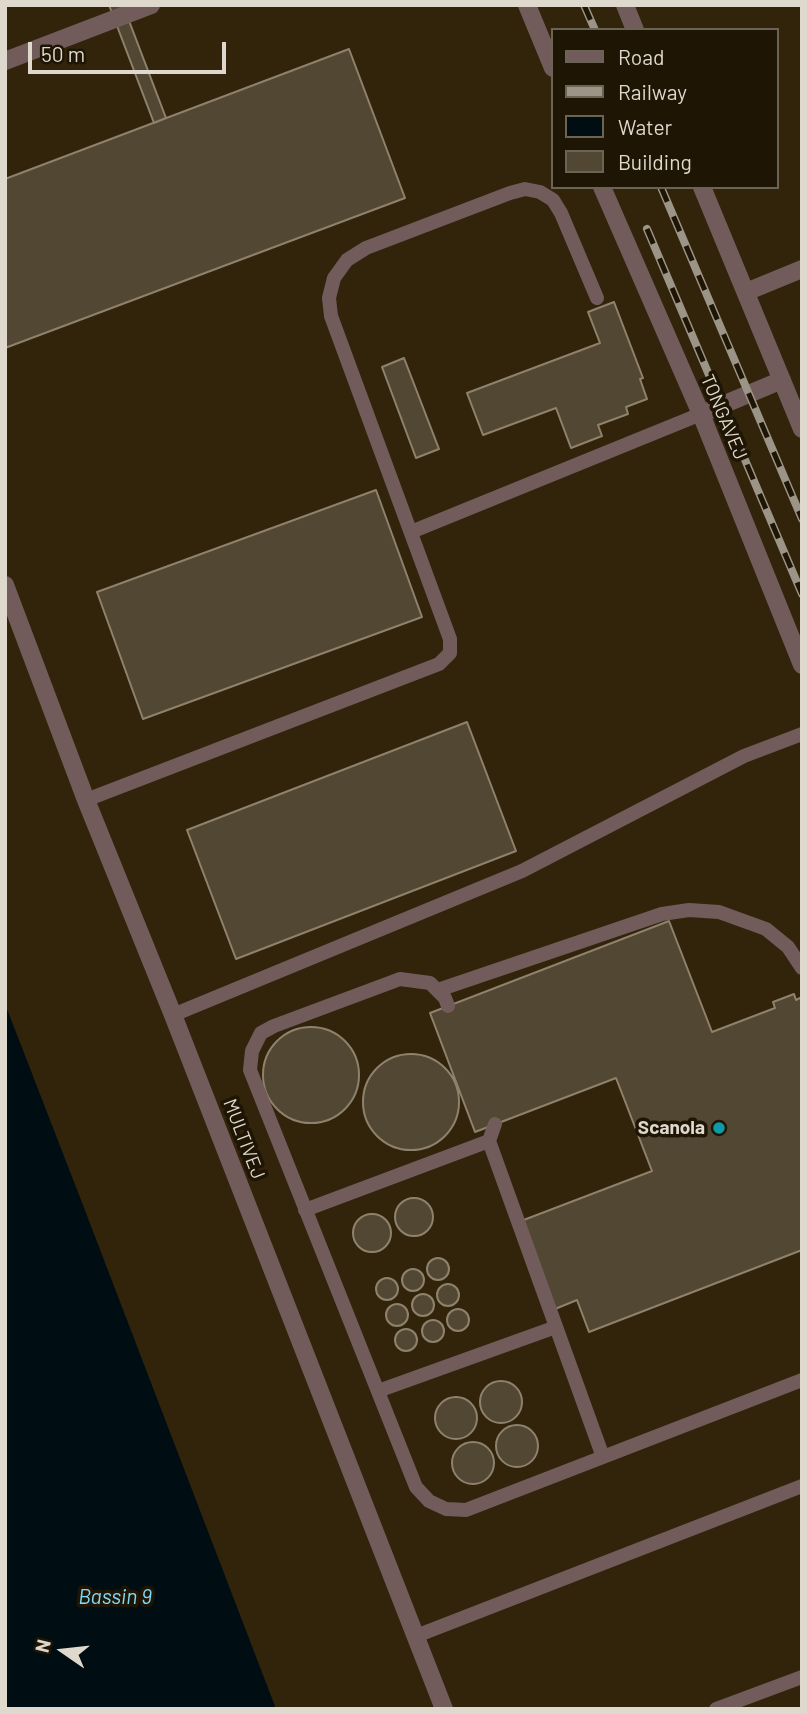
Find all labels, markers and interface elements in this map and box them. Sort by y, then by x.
scale bar [32,28,229,72]
legend [552,28,779,189]
text: 50 m [41,41,85,66]
text: Road [618,44,664,69]
text: Railway [618,79,687,104]
text: Water [618,114,672,139]
text: Building [618,149,692,174]
street label: TONGAVEJ [696,371,752,463]
street label: MULTIVEJ [218,1096,270,1182]
place label: Scanola [638,1117,705,1139]
marker: Scanola [711,1120,727,1136]
water label: Bassin 9 [78,1584,152,1610]
north arrow [28,1616,98,1686]
text: N [29,1637,55,1655]

